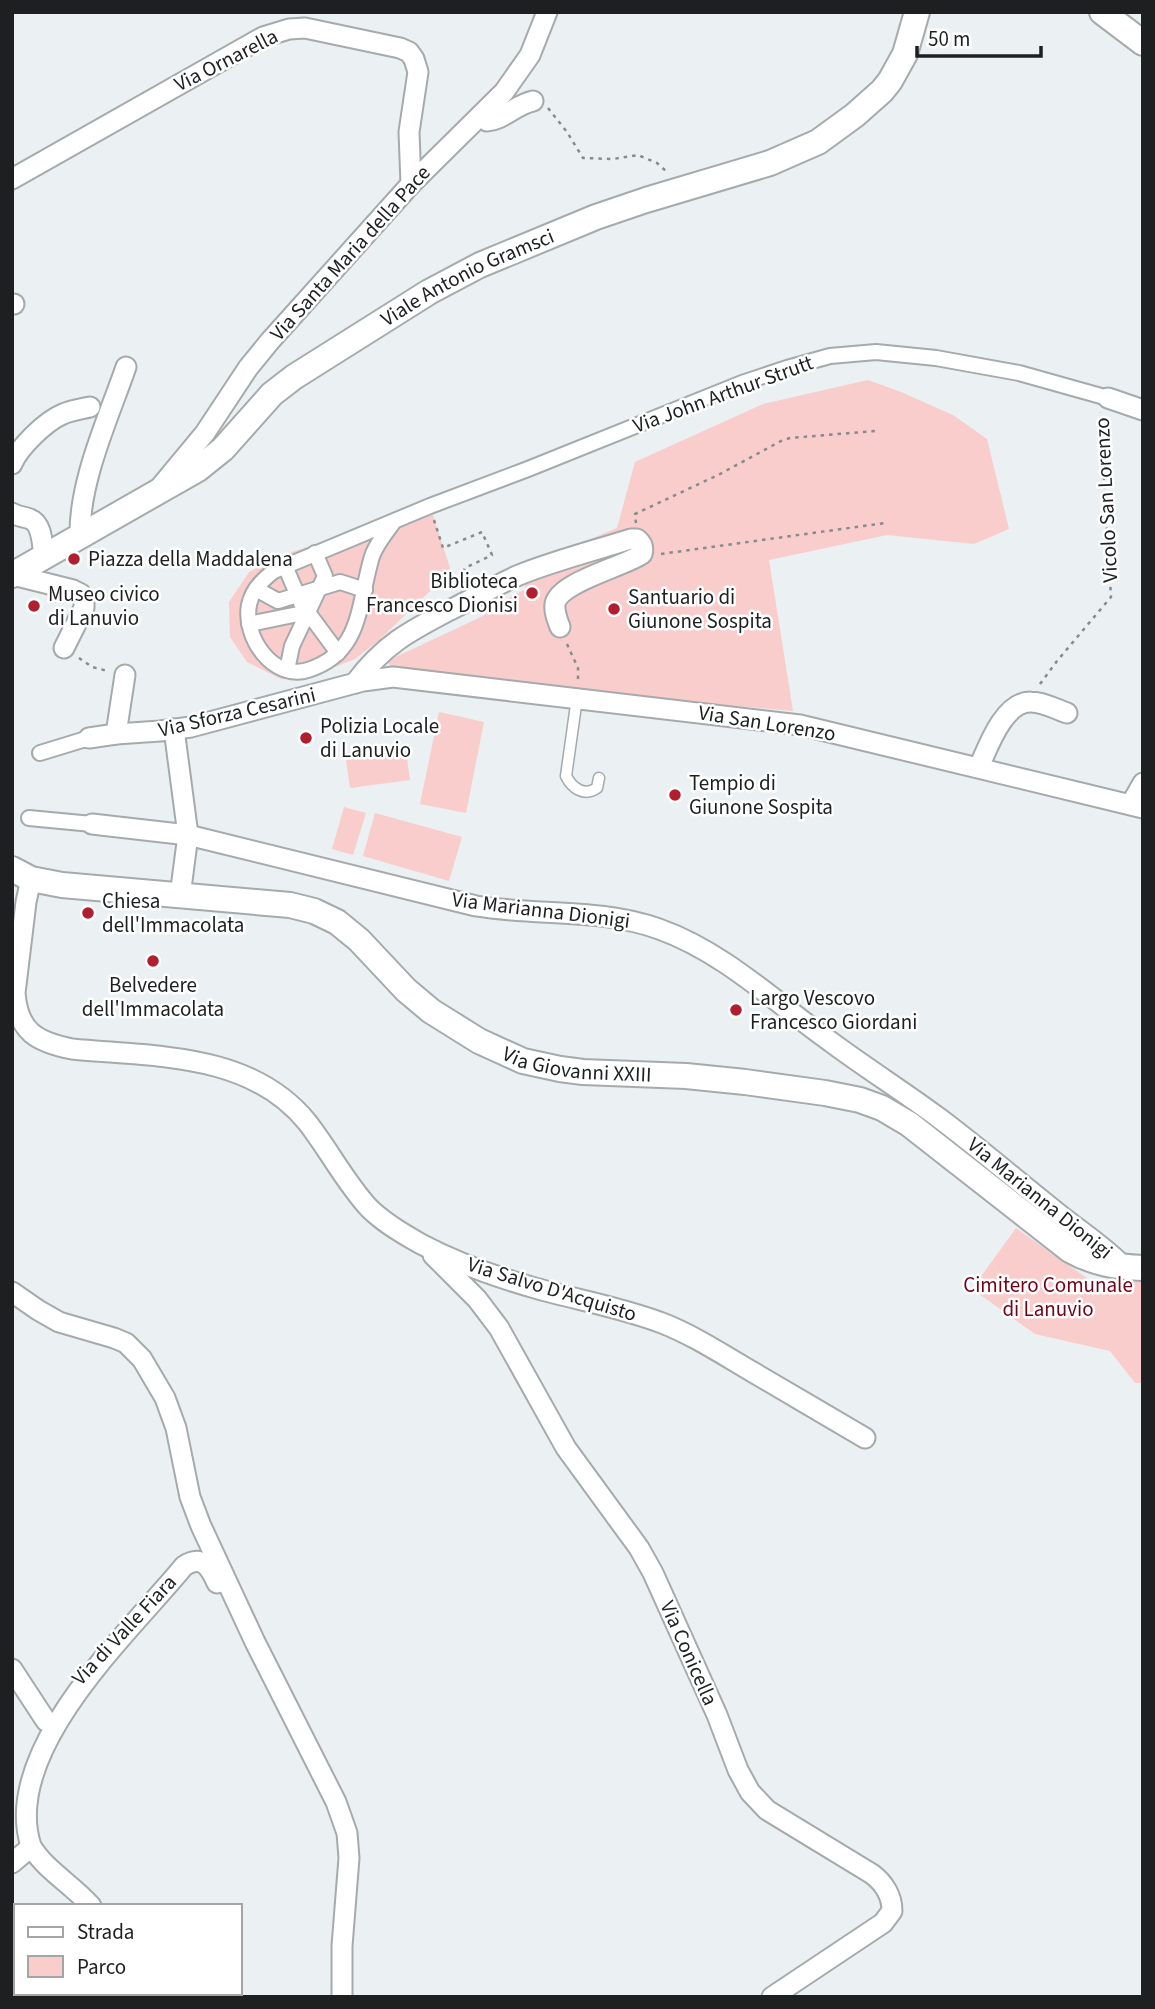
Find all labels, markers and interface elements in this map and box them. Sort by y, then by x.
scale bar [917,14,1041,58]
street label: Via Ornarella [169,21,283,99]
text: 50 m [928,24,970,54]
street label: Via Santa Maria della Pace [263,159,437,347]
street label: Viale Antonio Gramsci [375,221,559,334]
street label: Via John Arthur Strutt [629,347,817,441]
street label: Vicolo San Lorenzo [1087,417,1125,583]
place label: Piazza della Maddalena [88,544,293,574]
marker: Piazza della Maddalena [66,551,82,567]
place label: Biblioteca Francesco Dionisi [366,566,518,620]
place label: Museo civico di Lanuvio [48,579,160,633]
place label: Santuario di Giunone Sospita [628,582,772,636]
marker: Biblioteca Francesco Dionisi [524,585,540,601]
marker: Museo civico di Lanuvio [26,598,42,614]
marker: Santuario di Giunone Sospita [606,601,622,617]
street label: Via Sforza Cesarini [155,679,319,745]
street label: Via San Lorenzo [696,697,838,749]
place label: Polizia Locale di Lanuvio [320,711,439,765]
marker: Polizia Locale di Lanuvio [298,730,314,746]
place label: Tempio di Giunone Sospita [689,768,833,822]
marker: Tempio di Giunone Sospita [667,787,683,803]
street label: Via Marianna Dionigi [450,884,632,936]
place label: Chiesa dell'Immacolata [102,886,244,940]
marker: Chiesa dell'Immacolata [80,905,96,921]
marker: Belvedere dell'Immacolata [145,953,161,969]
place label: Belvedere dell'Immacolata [82,970,224,1024]
place label: Largo Vescovo Francesco Giordani [750,983,917,1037]
marker: Largo Vescovo Francesco Giordani [728,1002,744,1018]
street label: Via Giovanni XXIII [498,1039,652,1090]
street label: Via Marianna Dionigi [961,1130,1119,1266]
street label: Via Salvo D'Acquisto [464,1249,640,1329]
park label: Cimitero Comunale di Lanuvio [963,1270,1133,1324]
street label: Via di Valle Fiara [65,1568,183,1692]
street label: Via Conicella [653,1596,725,1710]
legend [14,1904,242,1995]
text: Strada [77,1917,134,1947]
text: Parco [77,1952,126,1982]

